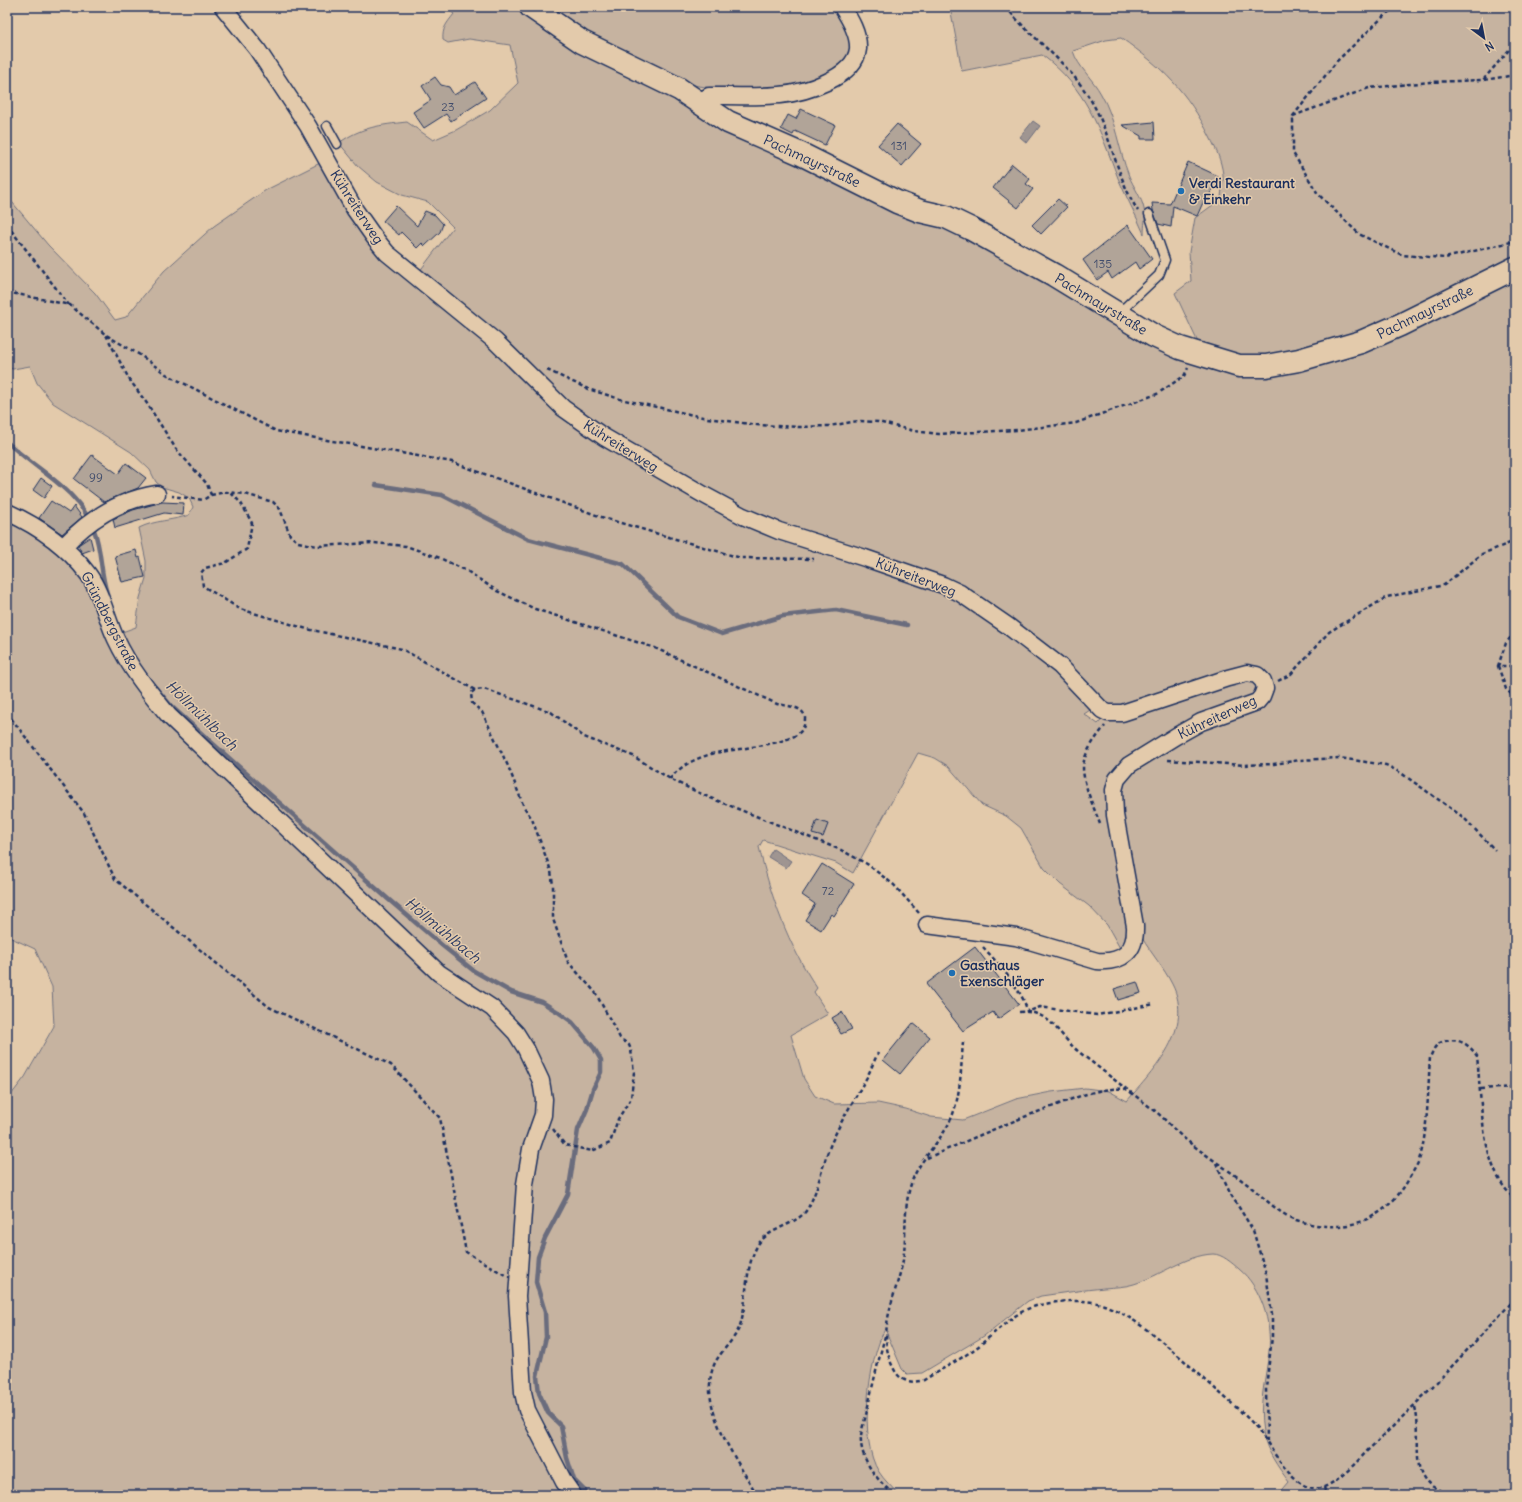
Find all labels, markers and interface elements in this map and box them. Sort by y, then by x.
north arrow [1464,18,1504,58]
text: N [1482,39,1496,54]
house number: 23 [441,99,455,114]
street label: Pachmayrstraße [761,131,863,191]
house number: 131 [891,138,907,153]
street label: Kühreiterweg [326,166,388,248]
place label: Verdi Restaurant & Einkehr [1189,174,1295,208]
marker: Verdi Restaurant & Einkehr [1176,186,1186,196]
house number: 135 [1094,256,1112,271]
street label: Pachmayrstraße [1051,269,1151,339]
street label: Pachmayrstraße [1374,281,1476,343]
street label: Kühreiterweg [580,416,662,476]
house number: 99 [89,470,103,485]
street label: Kühreiterweg [873,553,959,601]
street label: Gründbergstraße [77,568,143,674]
water label: Höllmühlbach [162,676,242,754]
street label: Kühreiterweg [1175,691,1259,743]
house number: 72 [822,883,835,898]
water label: Höllmühlbach [401,893,485,967]
place label: Gasthaus Exenschläger [960,956,1044,990]
marker: Gasthaus Exenschläger [947,968,957,978]

